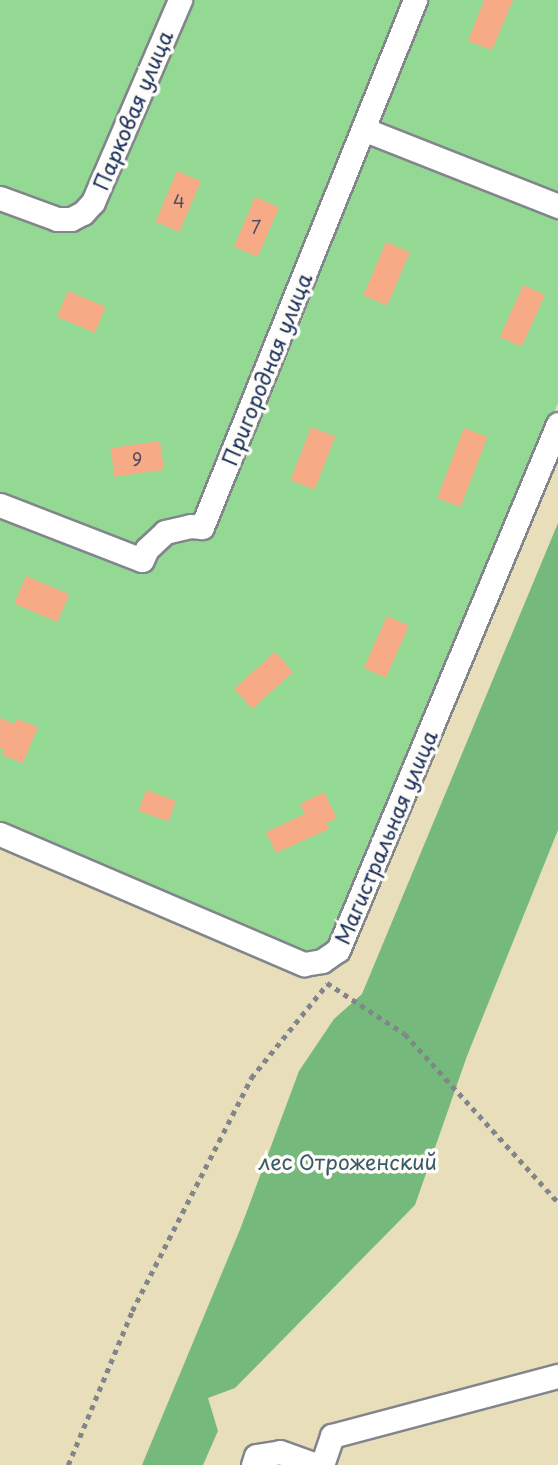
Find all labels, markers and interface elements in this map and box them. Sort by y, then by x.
street label: Парковая улица [87,26,177,194]
house number: 4 [173,190,185,212]
house number: 7 [251,216,261,238]
street label: Пригородная улица [216,269,316,469]
house number: 9 [132,448,142,470]
street label: Магистральная улица [328,726,442,948]
park label: лес Отроженский [260,1148,436,1174]

